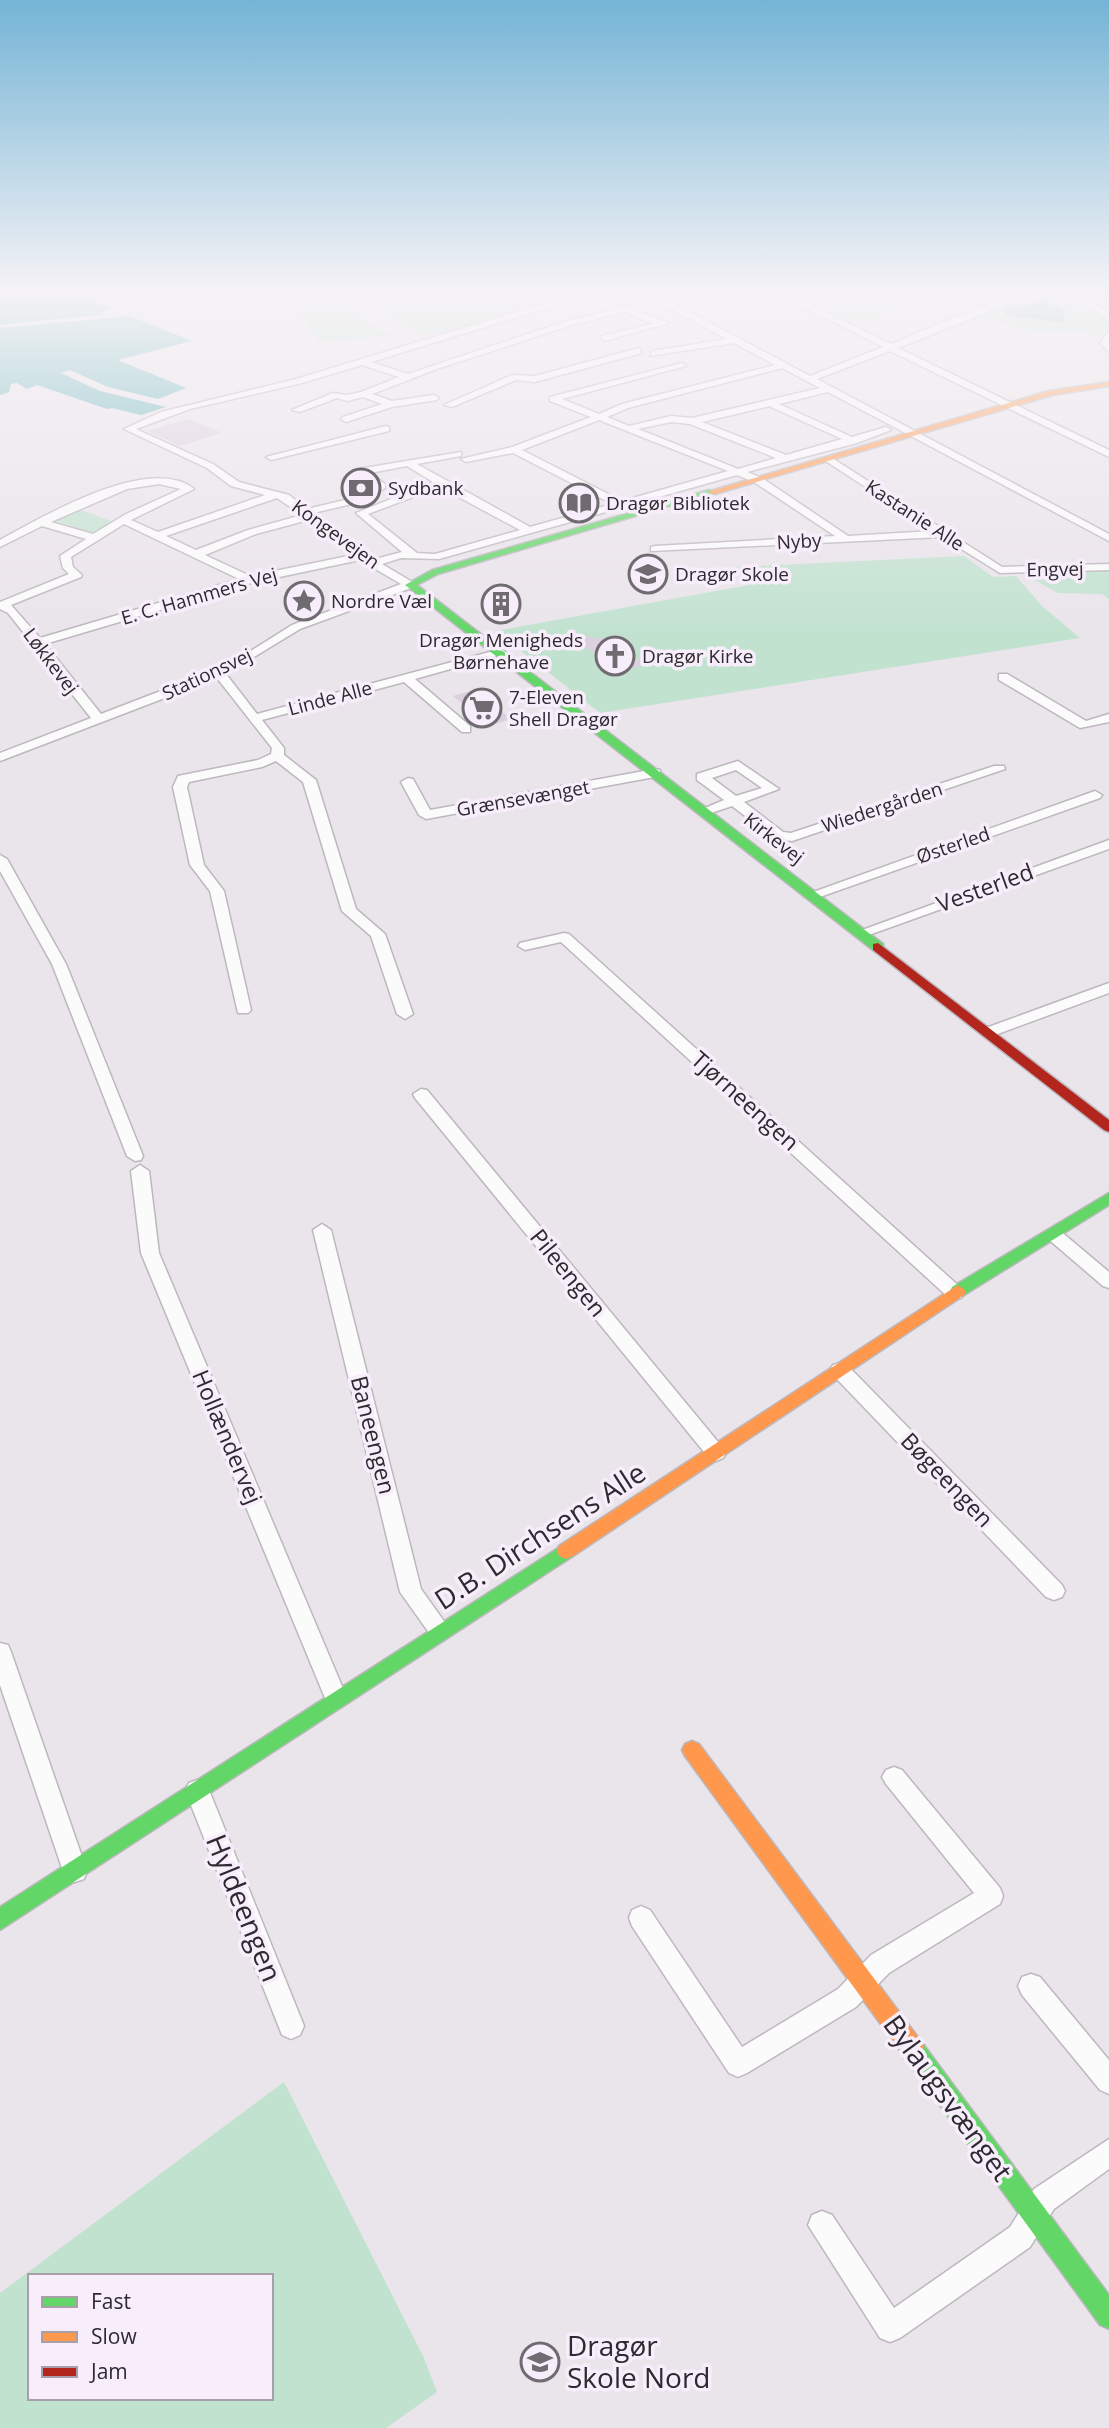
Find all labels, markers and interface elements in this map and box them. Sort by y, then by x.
bank icon: Sydbank [340,467,382,509]
street label: Kastanie Alle [861,473,969,557]
place label: Sydbank [388,475,463,501]
library icon: Dragør Bibliotek [558,482,600,524]
place label: Dragør Bibliotek [606,490,750,516]
street label: Kongevejen [287,493,385,575]
street label: Nyby [776,527,823,555]
school or university icon: Dragør Skole [627,553,669,595]
street label: Engvej [1026,556,1084,582]
street label: E. C. Hammers Vej [118,561,280,631]
place label: Dragør Skole [675,561,789,587]
place icon: Nordre Væl [283,580,325,622]
building icon: Dragør Menigheds Børnehave [480,583,522,625]
place label: Nordre Væl [331,588,432,614]
street label: Løkkevej [17,622,85,700]
place label: Dragør Menigheds Børnehave [419,627,583,675]
church icon: Dragør Kirke [594,635,636,677]
street label: Stationsvej [158,642,256,706]
place label: Dragør Kirke [642,643,753,669]
street label: Linde Alle [285,674,375,722]
place label: 7-Eleven Shell Dragør [509,684,618,732]
supermarket icon: 7-Eleven Shell Dragør [461,687,503,729]
street label: Grænsevænget [454,773,592,822]
street label: Wiedergården [818,775,946,839]
street label: Kirkevej [738,806,810,870]
street label: Østerled [913,820,993,870]
street label: Vesterled [932,855,1038,919]
street label: Tjørneengen [685,1043,807,1157]
street label: Pileengen [523,1222,614,1323]
street label: Hollændervej [185,1365,271,1509]
street label: Baneengen [344,1372,404,1497]
street label: Bøgeengen [894,1425,1001,1534]
street label: D.B. Dirchsens Alle [427,1453,652,1618]
street label: Hyldeengen [198,1828,292,1987]
street label: Bylaugsvænget [876,2007,1022,2188]
legend [28,2274,273,2400]
text: Fast [91,2287,131,2315]
text: Slow [91,2322,137,2350]
place label: Dragør Skole Nord [567,2326,710,2396]
school or university icon: Dragør Skole Nord [519,2341,561,2383]
text: Jam [89,2357,128,2385]

